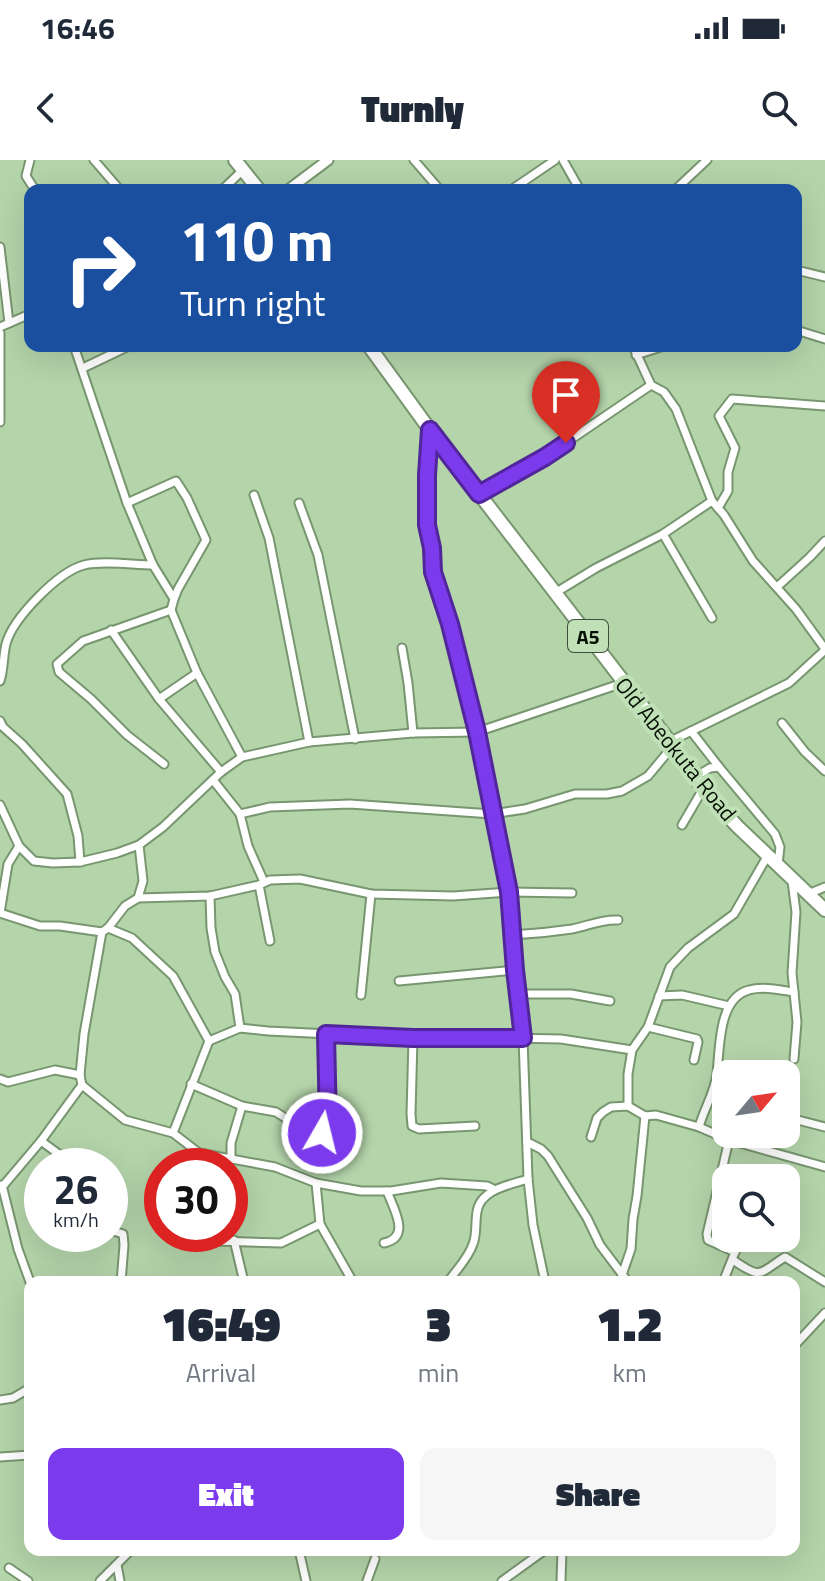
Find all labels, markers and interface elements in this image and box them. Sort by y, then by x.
text: 16:46 [40,5,115,51]
text: Turnly [361,81,464,136]
icon: back [24,86,68,130]
icon: search [757,86,801,130]
text: 110 m [180,198,333,283]
icon: right [48,216,152,320]
text: Turn right [180,275,325,330]
pin [532,361,600,443]
icon: arrive [544,373,588,417]
road number: A5 [568,620,608,652]
street label: Old Abeokuta Road [607,670,745,828]
north arrow [712,1060,800,1148]
map controls [712,1060,800,1252]
position arrow [280,1091,364,1175]
speed limit sign: 30 [144,1148,248,1252]
text: 26 [54,1159,98,1220]
button: search [712,1164,800,1252]
text: km/h [53,1204,99,1235]
text: 16:49 [161,1287,281,1360]
text: 3 [425,1287,452,1360]
text: 1.2 [596,1287,663,1360]
text: Arrival [186,1353,256,1392]
text: min [418,1353,459,1392]
text: km [613,1353,647,1392]
button: Exit [48,1448,404,1540]
button: Share [420,1448,776,1540]

